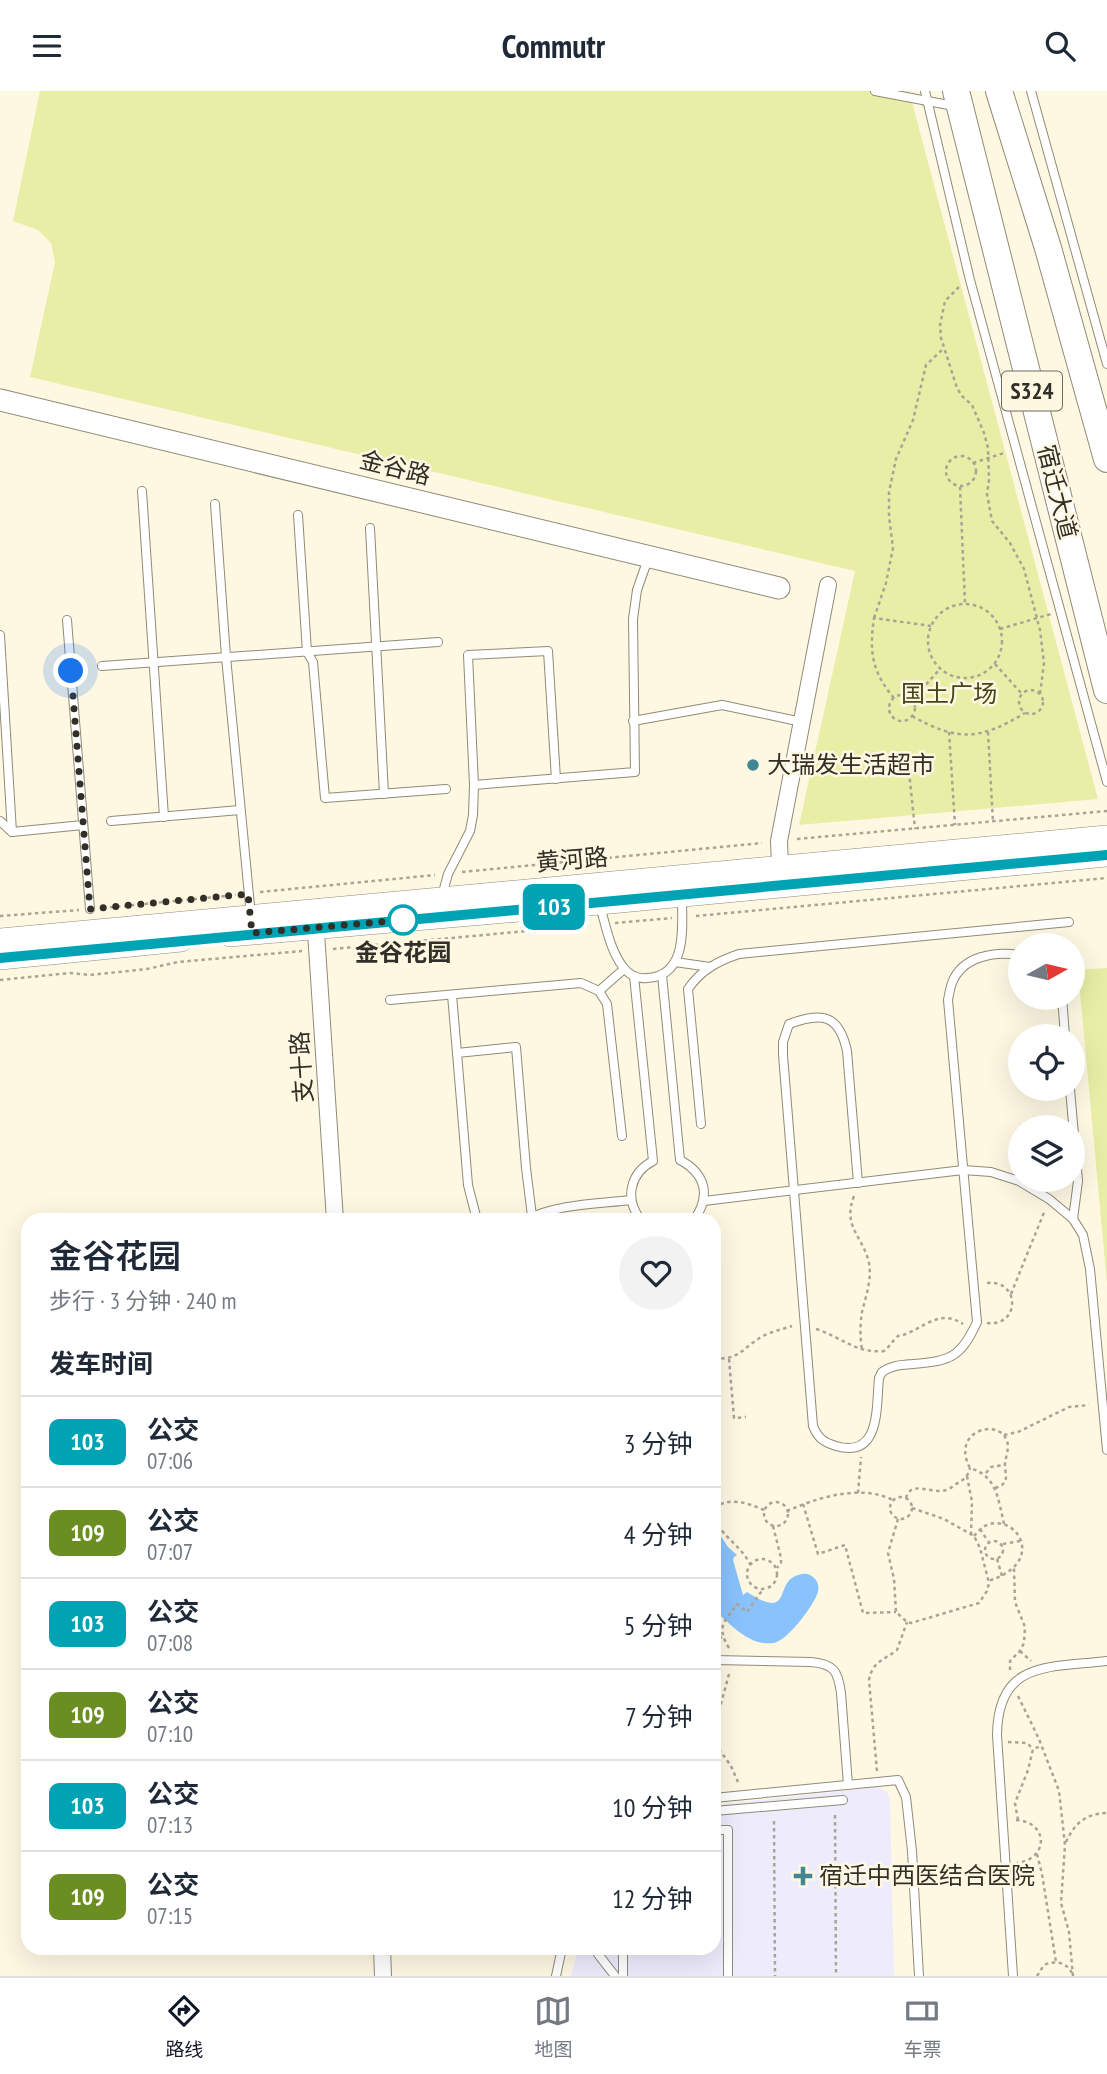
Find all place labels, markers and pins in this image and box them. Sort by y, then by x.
place label: 大瑞发生活超市 [767,749,935,780]
marker: 大瑞发生活超市 [745,757,761,773]
marker: 金谷花园 [388,905,418,935]
place label: 金谷花园 [355,937,451,968]
place label: 宿迁中西医结合医院 [819,1860,1035,1891]
marker: 宿迁中西医结合医院 [793,1866,813,1886]

